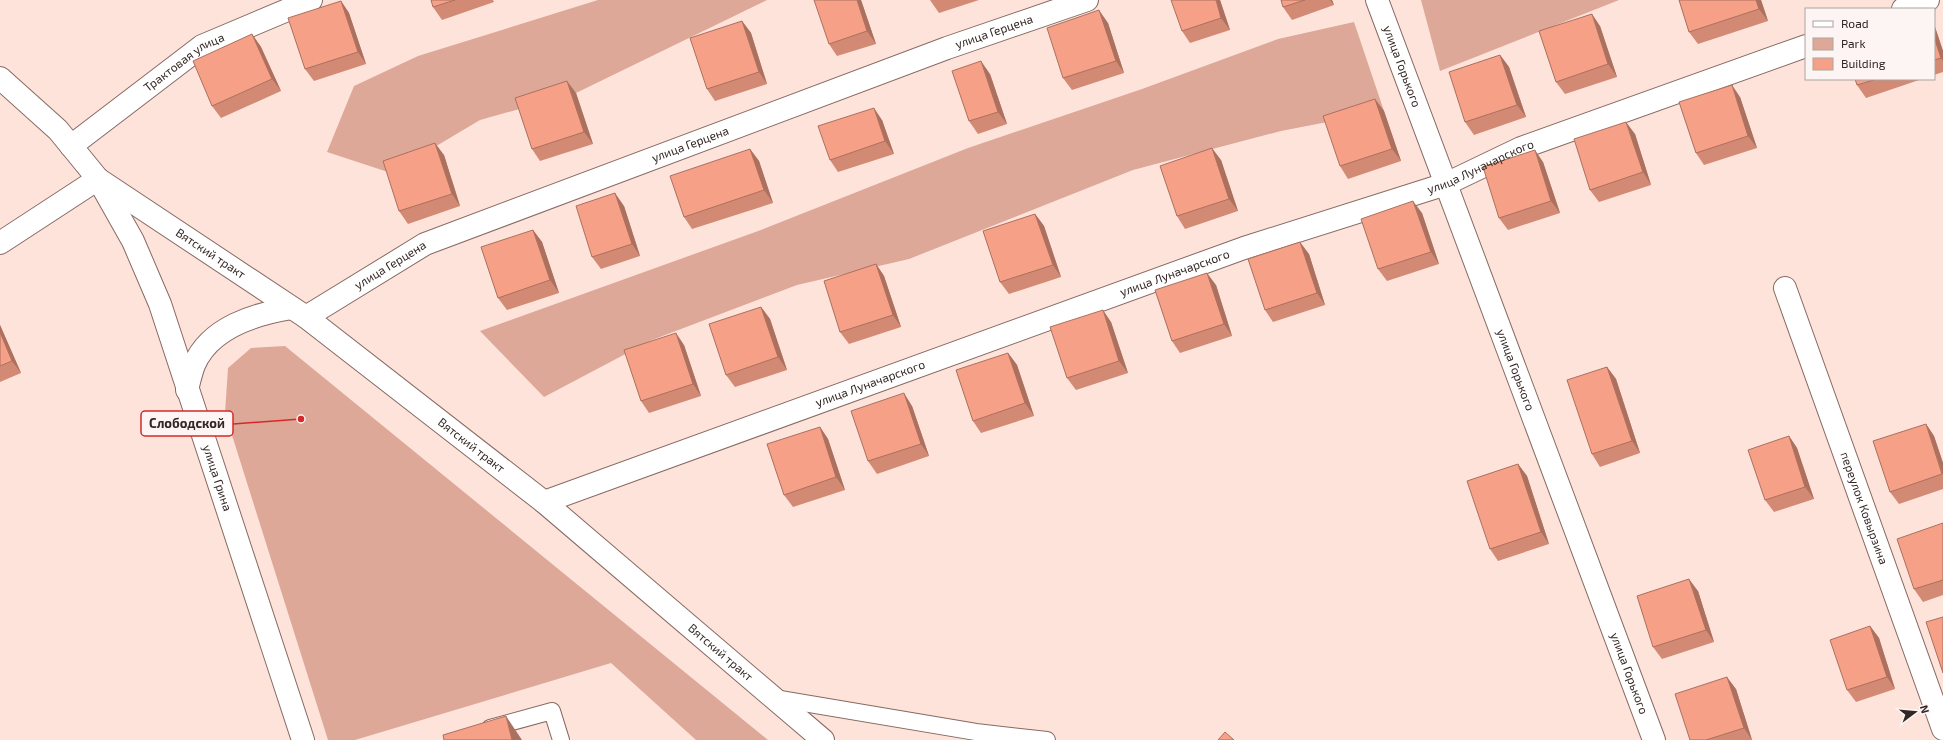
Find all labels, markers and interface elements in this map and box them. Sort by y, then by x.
legend [1805,8,1935,80]
street label: улица Герцена [953,11,1034,52]
text: Road [1841,16,1869,30]
street label: улица Горького [1380,23,1425,109]
street label: Трактовая улица [141,29,226,94]
text: Park [1841,36,1866,50]
text: Building [1841,56,1886,70]
street label: улица Герцена [649,123,730,165]
street label: улица Луначарского [1425,136,1535,197]
street label: Вятский тракт [174,225,249,281]
street label: улица Герцена [352,237,428,292]
street label: улица Луначарского [1118,246,1231,299]
street label: улица Горького [1494,327,1538,413]
street label: улица Луначарского [813,356,927,410]
callout: Слободской [141,411,233,436]
street label: Вятский тракт [436,414,508,475]
text: Слободской [149,415,225,431]
street label: улица Грина [200,443,235,513]
street label: переулок Ковырзина [1838,450,1891,566]
street label: Вятский тракт [686,620,756,683]
street label: улица Горького [1607,630,1652,716]
north arrow [1895,692,1935,732]
text: N [1918,703,1932,715]

